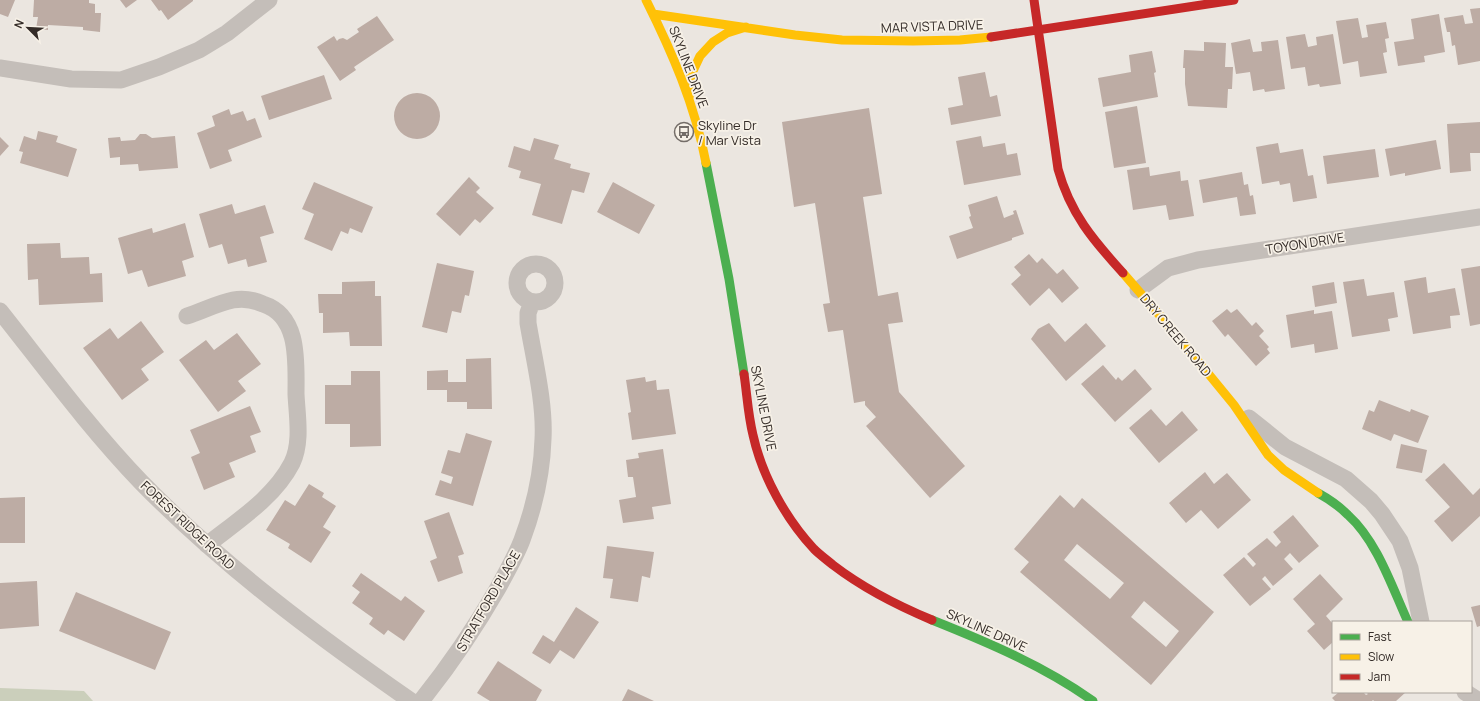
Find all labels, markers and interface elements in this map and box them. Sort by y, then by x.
north arrow [8,8,48,48]
street label: MAR VISTA DRIVE [881,15,983,37]
text: N [10,17,27,30]
street label: SKYLINE DRIVE [665,23,713,111]
place label: Skyline Dr / Mar Vista [698,116,761,149]
bus stop icon: Skyline Dr / Mar Vista [673,121,695,143]
street label: TOYON DRIVE [1264,228,1346,258]
street label: DRY CREEK ROAD [1136,290,1216,380]
street label: SKYLINE DRIVE [747,364,781,452]
street label: FOREST RIDGE ROAD [137,477,239,574]
street label: STRATFORD PLACE [452,547,524,655]
street label: SKYLINE DRIVE [944,604,1030,656]
legend [1332,621,1472,693]
text: Fast [1368,628,1392,645]
text: Slow [1368,648,1394,665]
text: Jam [1368,668,1390,685]

